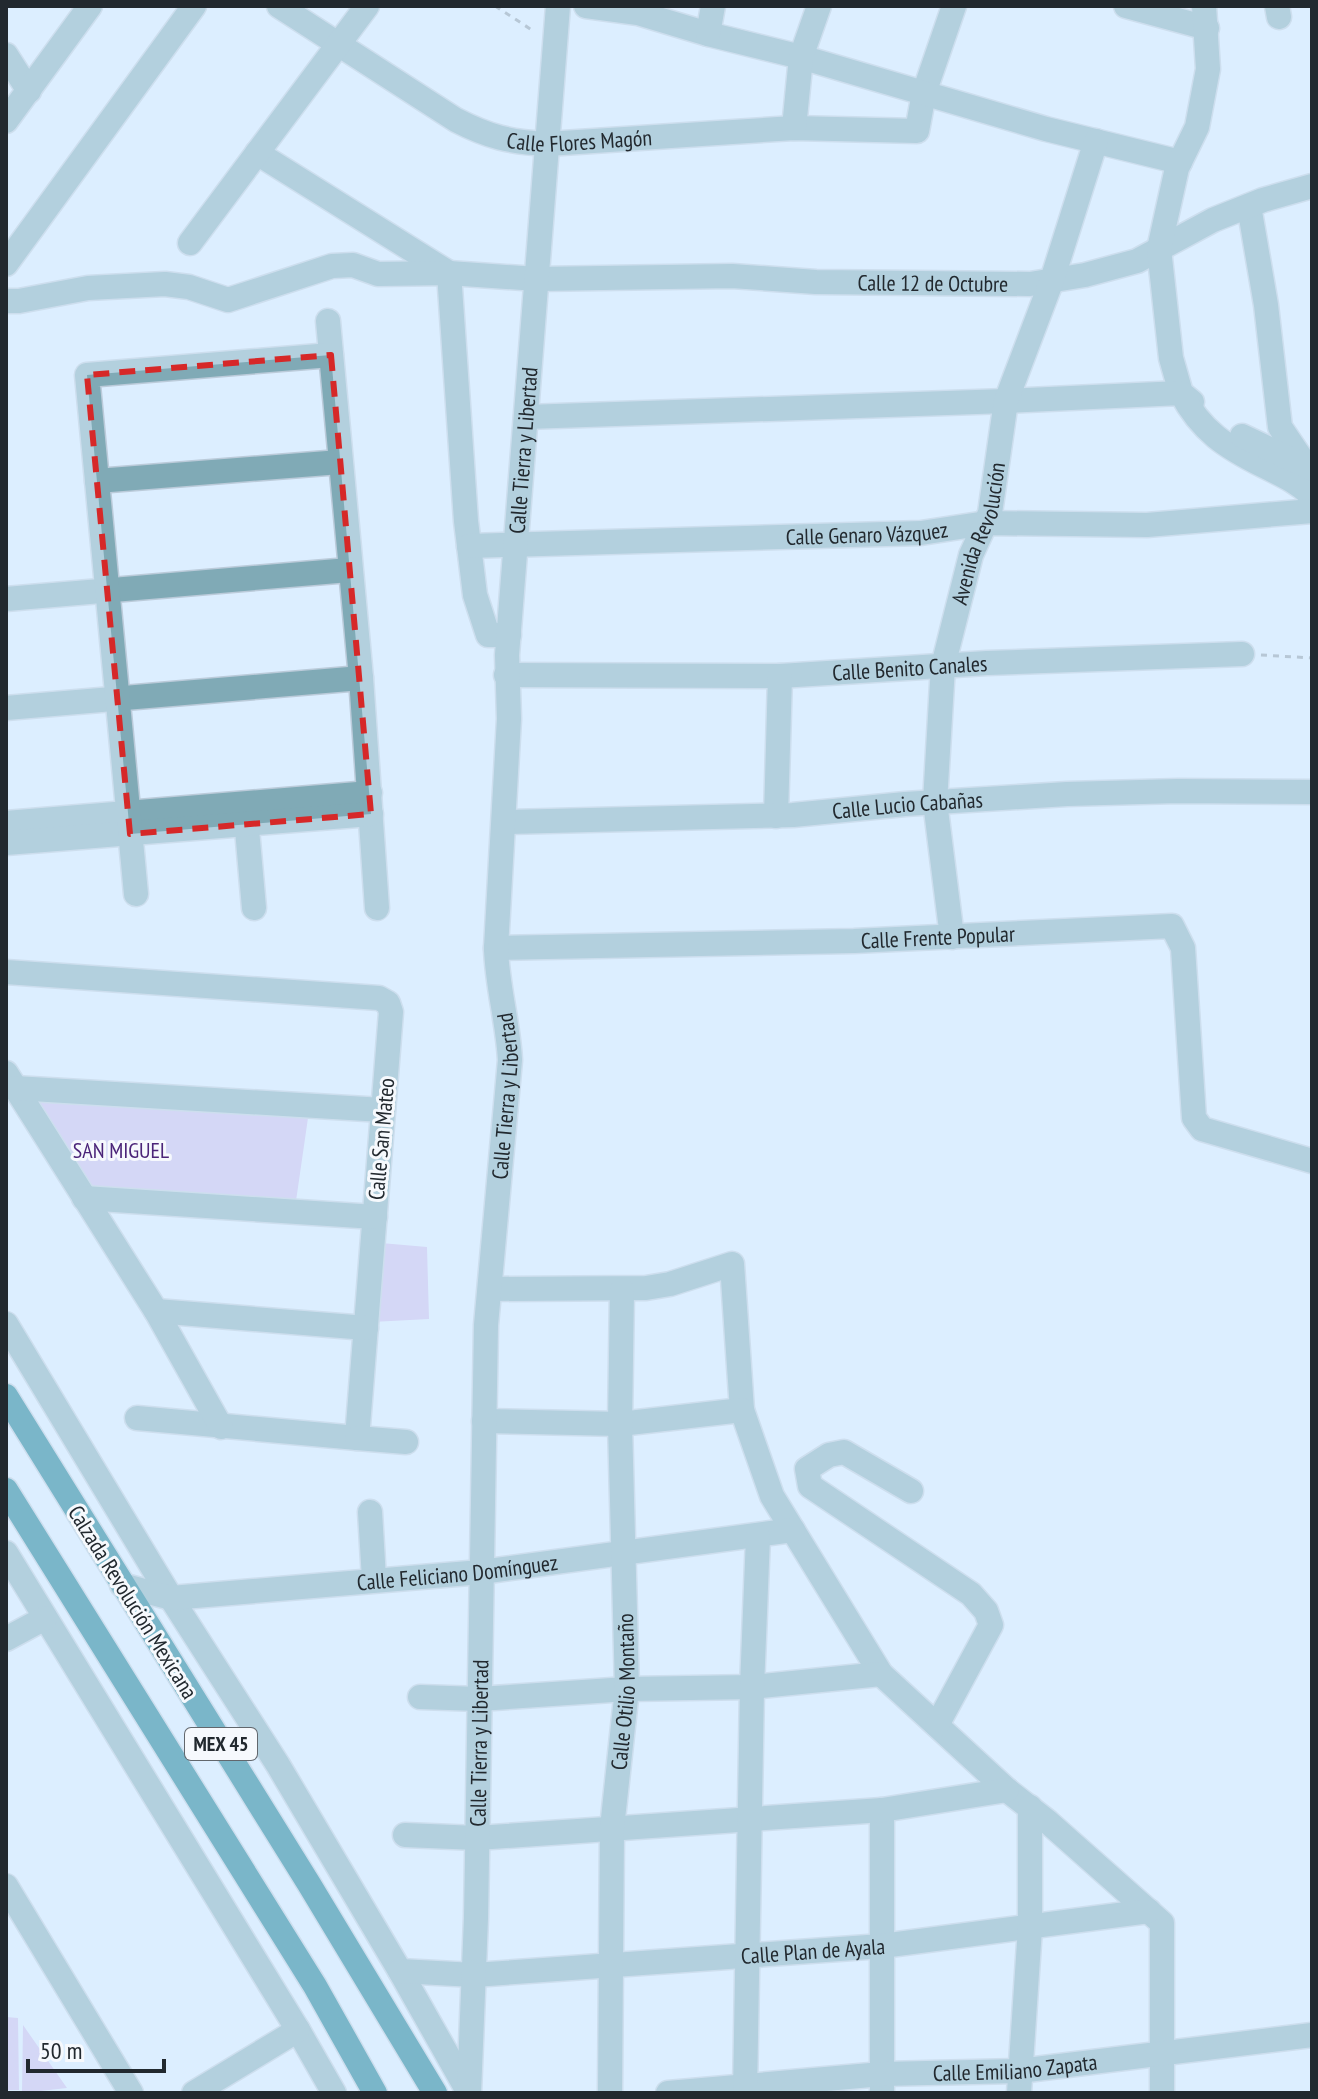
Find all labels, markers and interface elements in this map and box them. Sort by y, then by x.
street label: Calle Flores Magón [504,123,653,158]
street label: Calle 12 de Octubre [857,268,1008,298]
street label: Calle Tierra y Libertad [503,366,544,535]
street label: Avenida Revolución [945,460,1011,608]
street label: Calle Genaro Vázquez [785,515,950,551]
street label: Calle Benito Canales [831,649,988,687]
street label: Calle Lucio Cabañas [831,785,983,825]
street label: Calle Frente Popular [860,919,1015,955]
street label: Calle Tierra y Libertad [485,1011,524,1181]
street label: Calle San Mateo [362,1077,400,1201]
park label: SAN MIGUEL [73,1136,169,1164]
street label: Calzada Revolución Mexicana [62,1500,204,1704]
street label: Calle Feliciano Domínguez [356,1548,559,1596]
street label: Calle Otilio Montaño [604,1613,641,1771]
street label: Calle Tierra y Libertad [464,1659,494,1827]
road number: MEX 45 [185,1728,257,1760]
street label: Calle Plan de Ayala [740,1932,886,1970]
scale bar [28,2023,164,2073]
text: 50 m [40,2035,82,2066]
street label: Calle Emiliano Zapata [932,2048,1099,2087]

